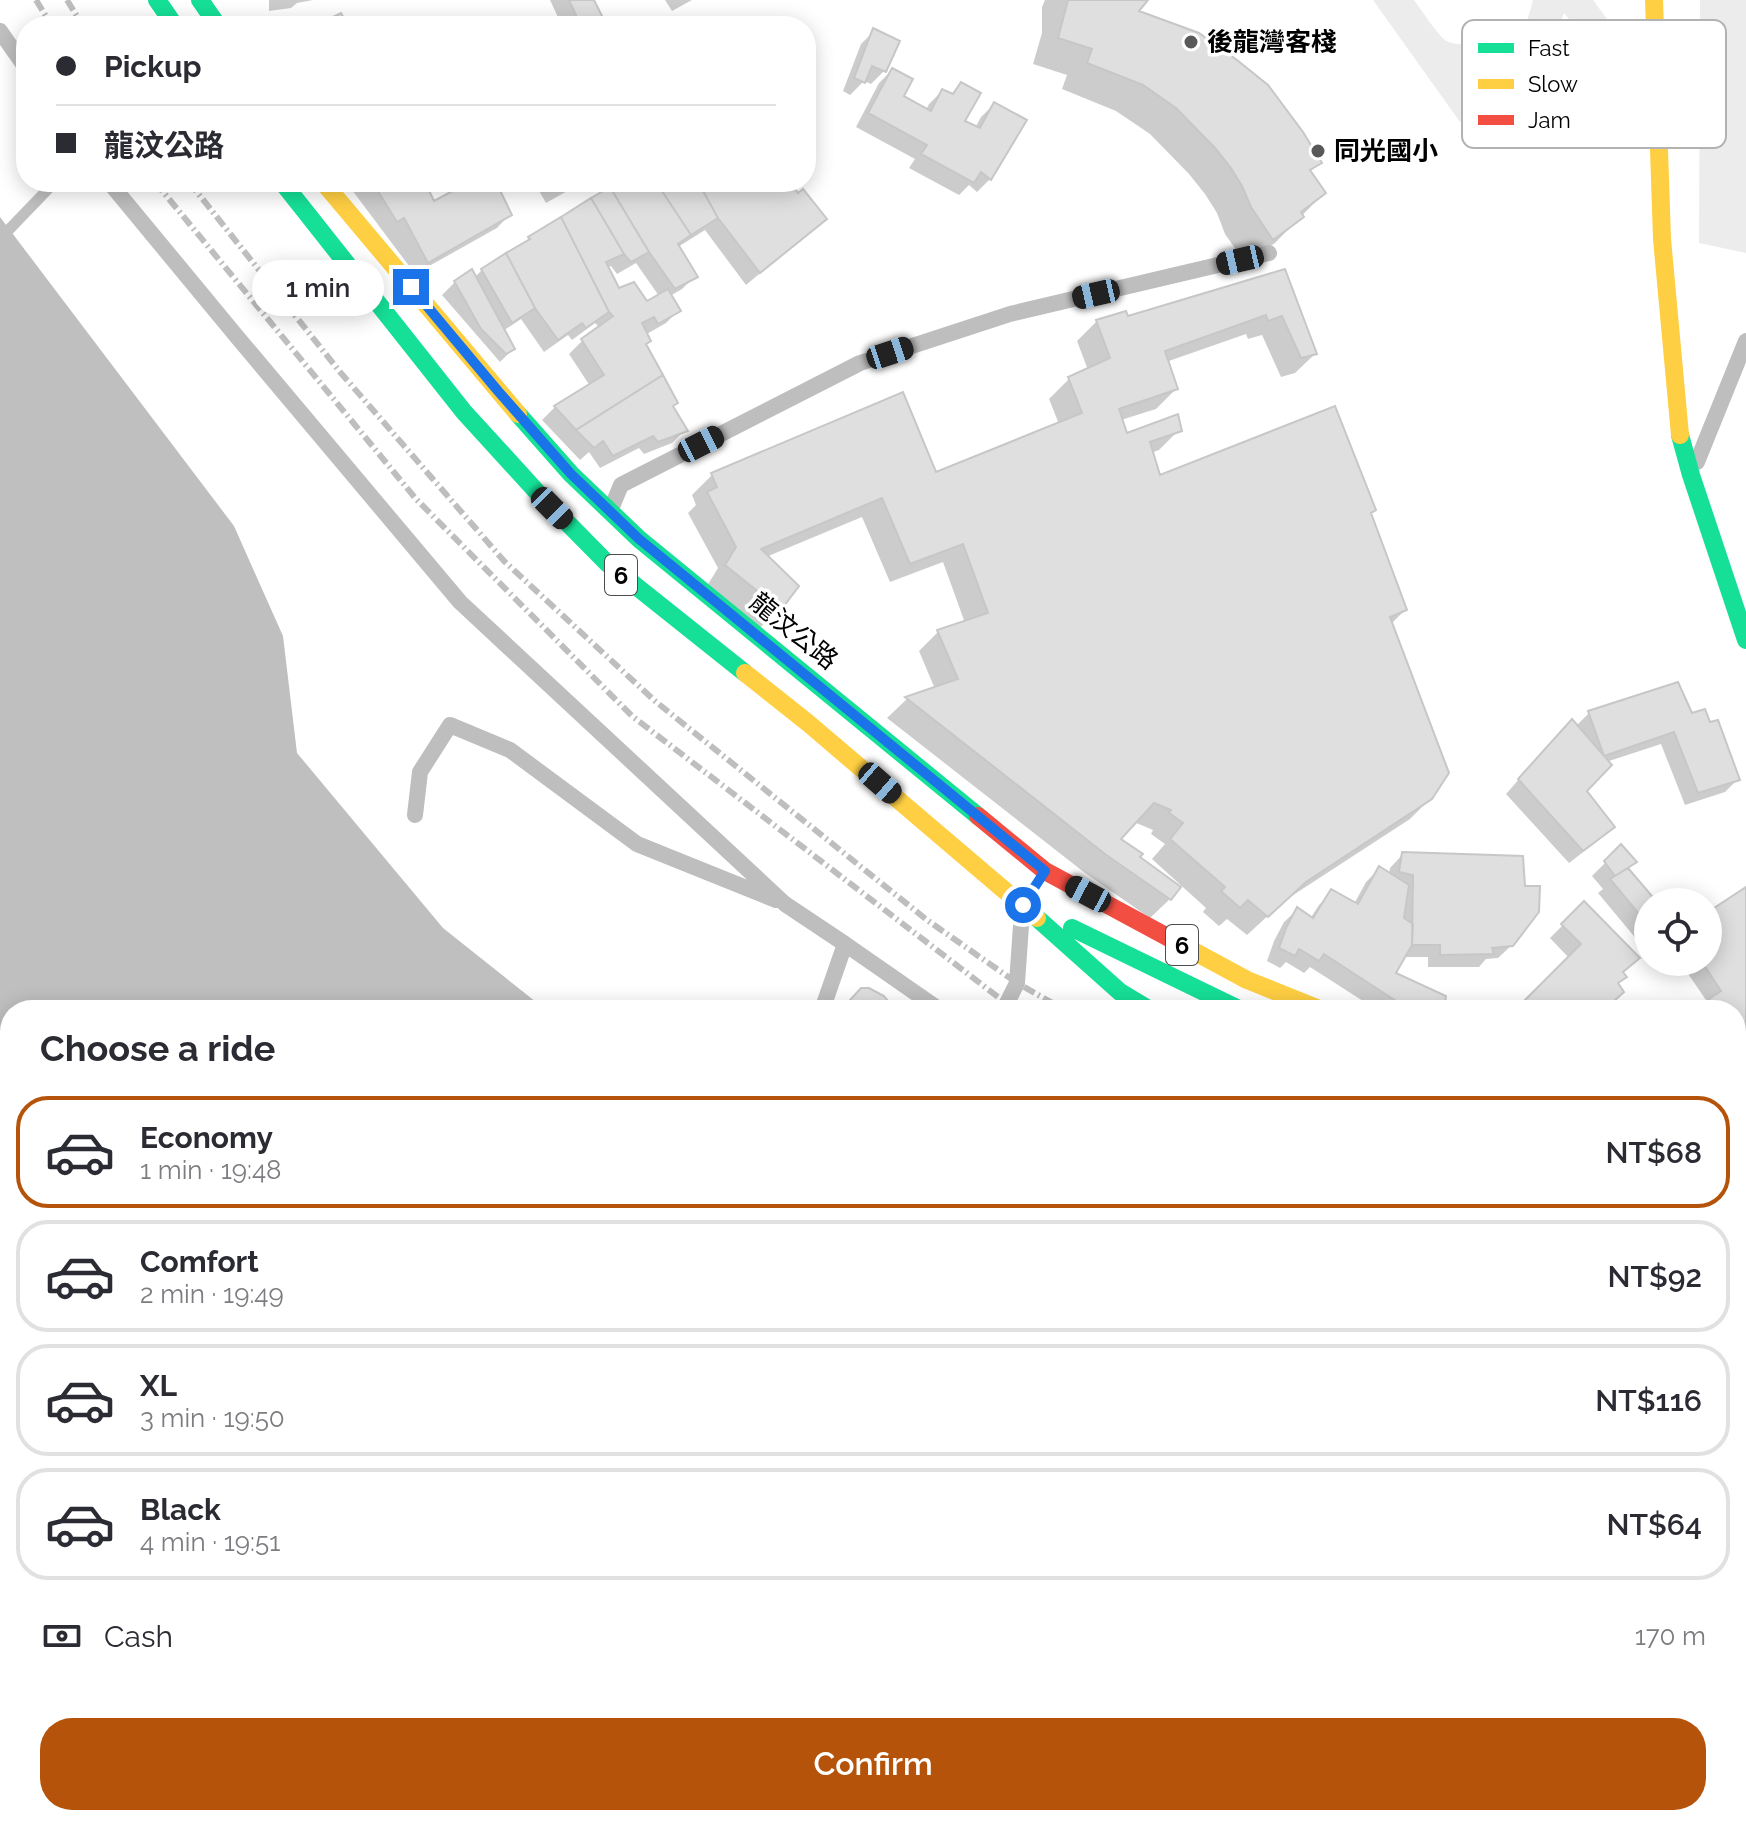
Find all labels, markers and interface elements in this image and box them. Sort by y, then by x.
legend [1462,20,1726,148]
place label: 後龍灣客棧 [1207,27,1337,57]
marker: 後龍灣客棧 [1182,33,1200,51]
text: Fast [1528,35,1570,61]
text: Pickup [104,49,202,84]
text: Slow [1528,71,1578,97]
text: Jam [1528,107,1571,133]
text: 龍汶公路 [104,128,224,163]
place label: 同光國小 [1334,136,1438,166]
marker: 同光國小 [1309,142,1327,160]
car [1214,243,1266,277]
callout: 1 min [251,259,383,315]
route end [393,269,429,305]
text: 1 min [286,273,350,303]
car [1070,277,1122,311]
car [863,334,917,372]
car [674,422,728,466]
car [527,483,577,533]
road number: 6 [605,555,637,595]
street label: 龍汶公路 [744,587,844,675]
car [854,758,906,808]
car [1061,872,1115,916]
route start [1005,887,1041,923]
map controls [1634,888,1722,976]
button: locate [1634,888,1722,976]
road number: 6 [1166,925,1198,965]
text: Choose a ride [40,1027,275,1069]
icon: car [44,1116,116,1188]
text: Economy [140,1120,273,1155]
text: NT$68 [1605,1135,1702,1170]
text: 1 min · 19:48 [140,1155,282,1185]
icon: car [44,1240,116,1312]
text: Comfort [140,1244,259,1279]
text: NT$92 [1608,1259,1702,1294]
text: 2 min · 19:49 [140,1279,284,1309]
icon: car [44,1364,116,1436]
text: XL [140,1368,177,1403]
text: NT$116 [1595,1383,1702,1418]
text: 3 min · 19:50 [140,1403,285,1433]
icon: car [44,1488,116,1560]
text: Black [140,1492,221,1527]
text: NT$64 [1607,1507,1702,1542]
text: 4 min · 19:51 [140,1527,280,1557]
icon: cash [40,1614,84,1658]
text: Cash [104,1619,173,1654]
text: 170 m [1635,1621,1706,1651]
button: Confirm [40,1718,1706,1810]

